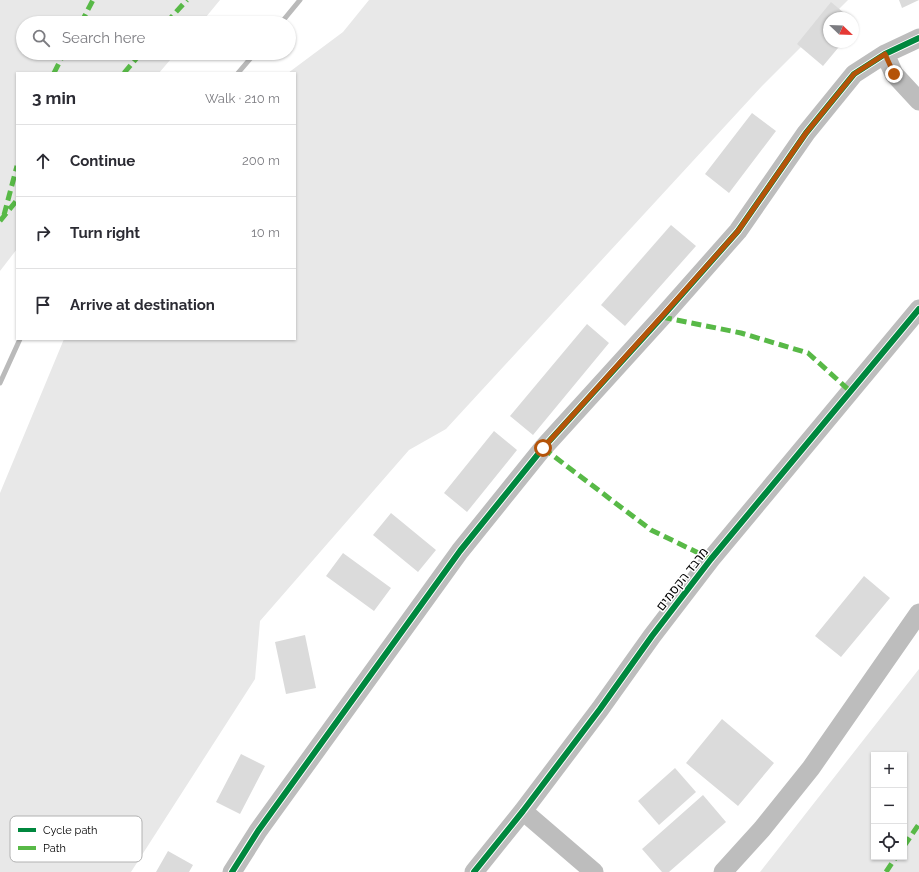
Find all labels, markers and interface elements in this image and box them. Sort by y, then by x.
north arrow [823,12,859,48]
search box [16,16,296,60]
icon: search [30,27,52,49]
text: Search here [62,29,145,47]
route end [885,65,903,83]
text: 3 min [32,88,76,108]
text: Walk · 210 m [205,91,280,106]
icon: ahead [32,150,54,172]
text: Continue [70,152,135,170]
text: 200 m [242,153,280,168]
icon: right [32,222,54,244]
text: Turn right [70,224,140,242]
text: 10 m [251,225,280,240]
icon: arrive [32,294,54,316]
text: Arrive at destination [70,296,215,314]
route start [534,439,552,457]
street label: מרבד הקסמים [653,544,711,614]
map controls [871,752,907,860]
button: + [871,752,907,788]
button: − [871,788,907,824]
legend [10,816,142,862]
text: Cycle path [43,824,97,837]
button: locate [871,824,907,860]
text: Path [43,842,66,855]

